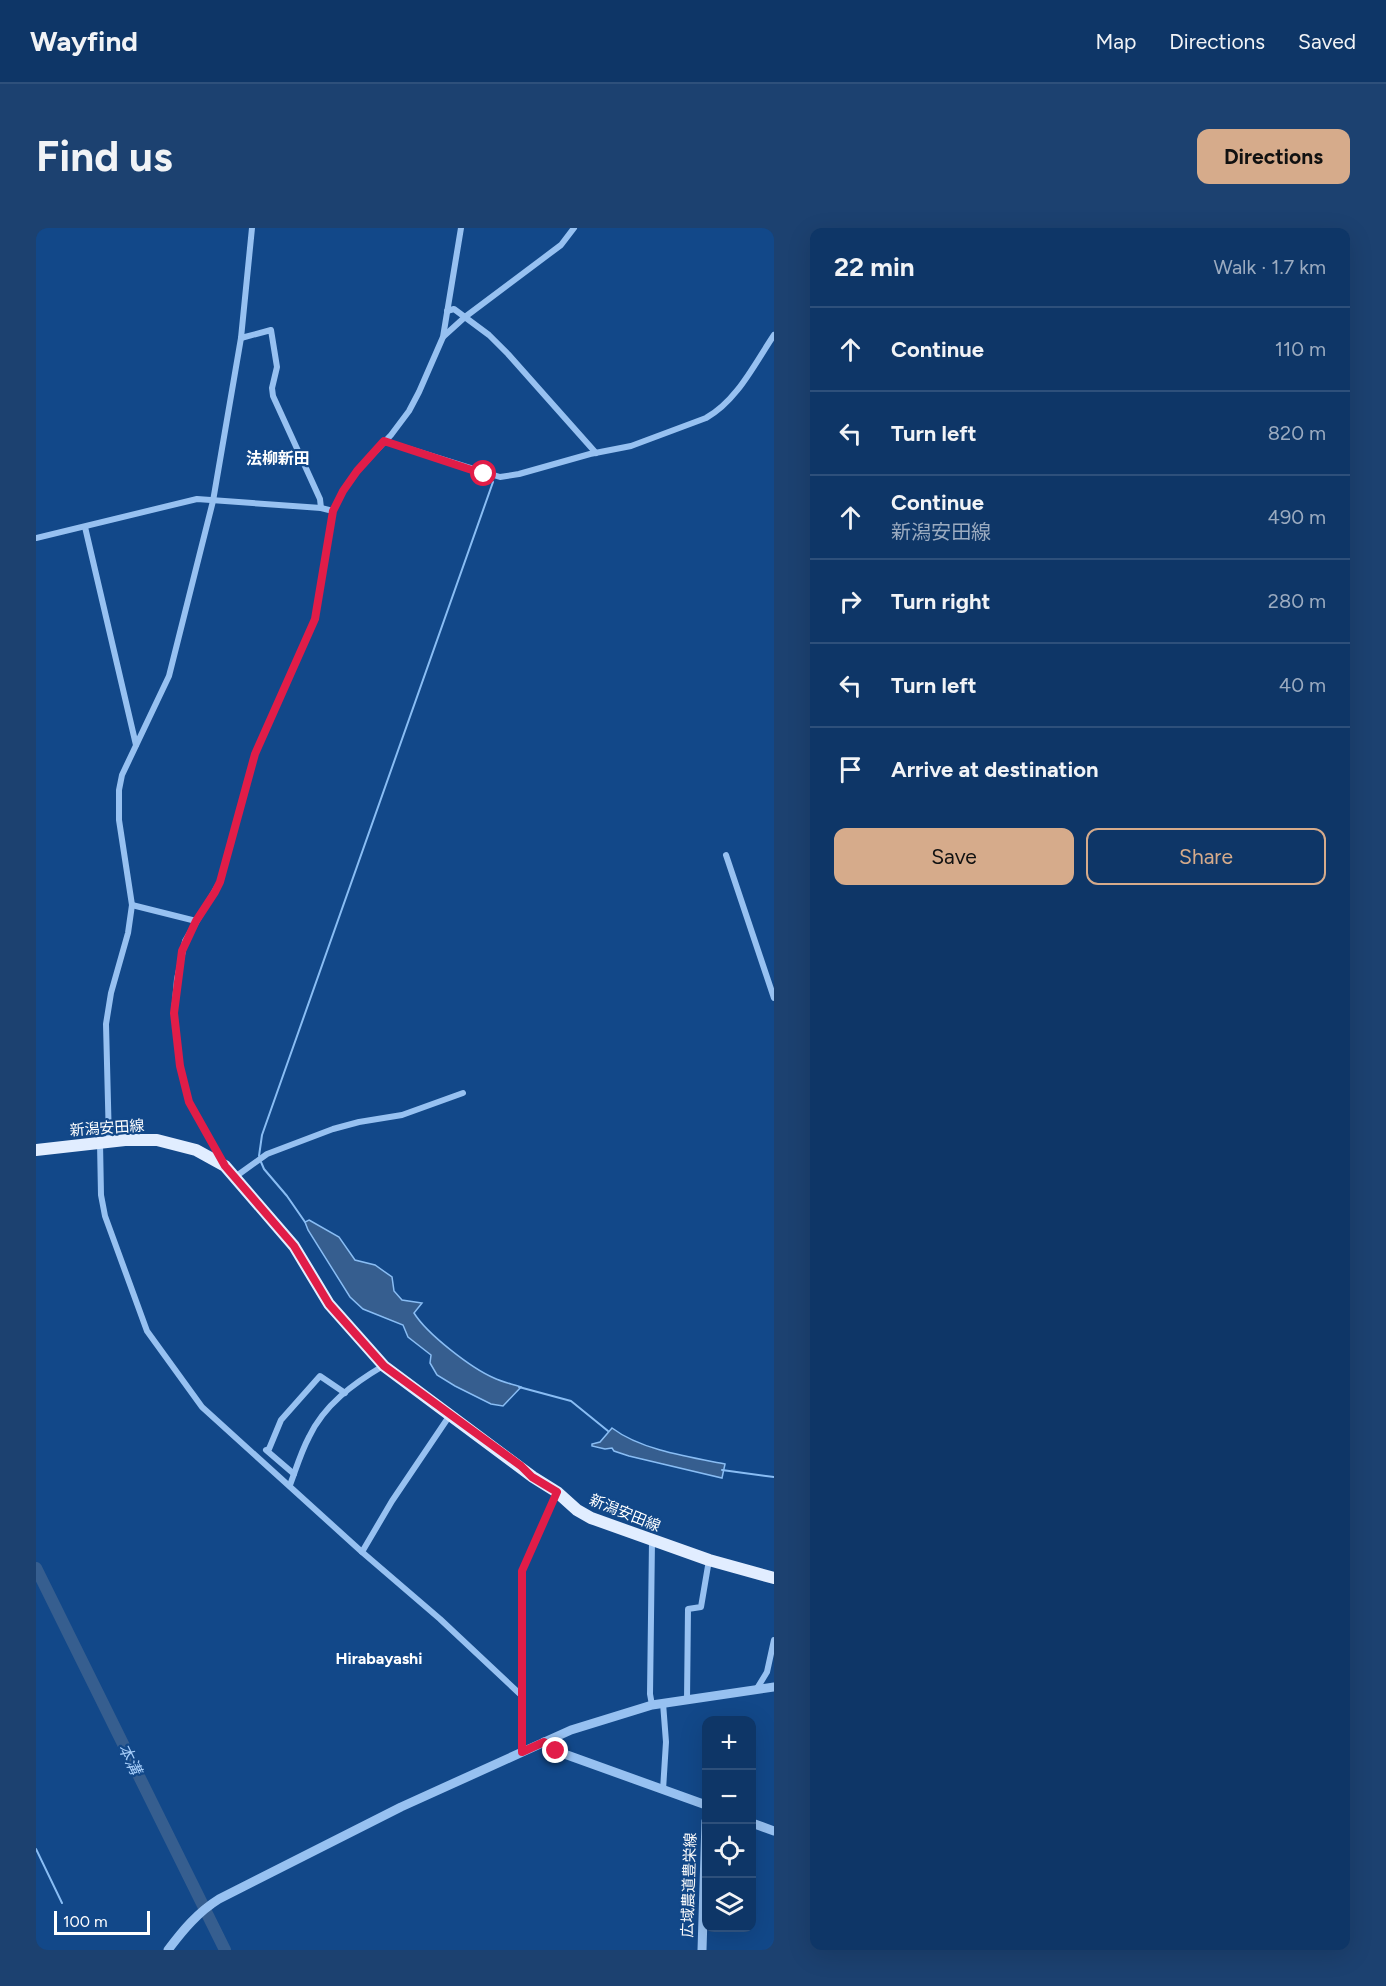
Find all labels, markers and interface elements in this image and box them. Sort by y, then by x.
text: Wayfind [30,24,138,58]
text: Map [1095,29,1136,54]
text: Directions [1169,29,1265,54]
text: Saved [1298,29,1356,54]
button: Directions [1197,129,1350,184]
text: Find us [36,131,173,182]
text: 22 min [834,251,915,283]
text: Walk · 1.7 km [1214,255,1326,279]
icon: ahead [834,333,867,366]
text: Continue [891,336,984,363]
text: 110 m [1275,337,1326,361]
icon: left [834,417,867,450]
text: Turn left [891,420,977,447]
text: 820 m [1268,421,1326,445]
district label: 法柳新田 [246,449,310,468]
route start [470,460,496,486]
text: Continue [891,489,984,516]
icon: ahead [834,501,867,534]
text: 490 m [1267,505,1326,529]
text: 新潟安田線 [891,520,991,544]
icon: right [834,585,867,618]
text: Turn right [891,588,990,615]
text: 280 m [1268,589,1326,613]
icon: left [834,669,867,702]
text: Turn left [891,672,977,699]
text: 40 m [1279,673,1326,697]
icon: arrive [834,753,867,786]
text: Arrive at destination [891,756,1099,783]
button: Save [834,828,1074,885]
button: Share [1086,828,1326,885]
street label: 新潟安田線 [69,1116,145,1140]
street label: 新潟安田線 [587,1491,663,1535]
district label: Hirabayashi [336,1649,422,1668]
map controls [702,1716,756,1932]
button: + [702,1716,756,1770]
route end [542,1737,568,1763]
water label: 本溝 [114,1740,146,1779]
button: − [702,1770,756,1824]
button: locate [702,1824,756,1878]
street label: 広域農道豊栄線 [678,1832,700,1938]
button: layers [702,1878,756,1932]
scale bar [54,1908,150,1936]
text: 100 m [63,1912,108,1931]

